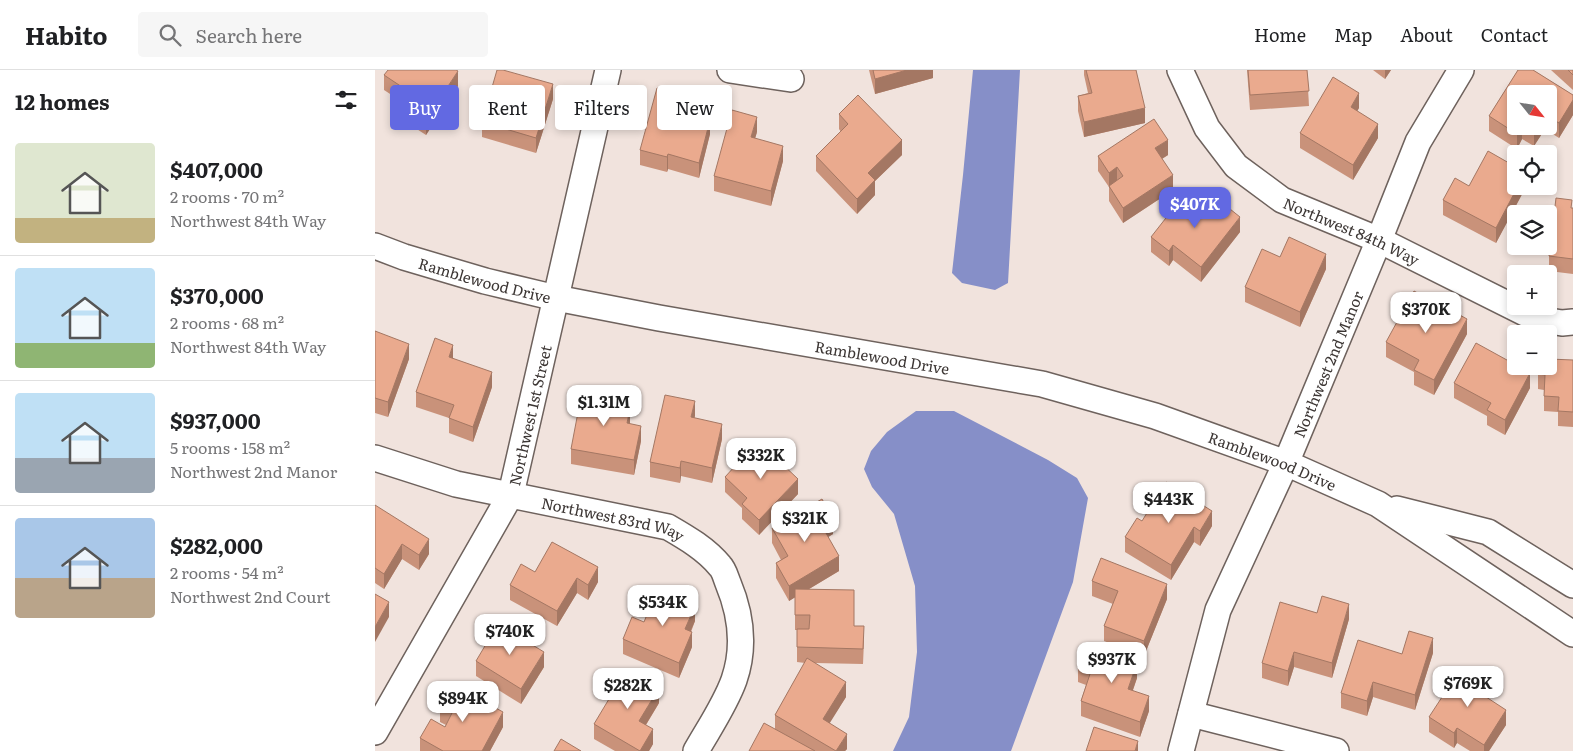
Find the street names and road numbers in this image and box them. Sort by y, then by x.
street label: Northwest 84th Way [1280,190,1424,270]
street label: Ramblewood Drive [416,251,554,308]
street label: Northwest 2nd Manor [1286,287,1368,441]
street label: Ramblewood Drive [813,334,951,379]
street label: Northwest 1st Street [502,343,556,488]
street label: Ramblewood Drive [1205,425,1340,496]
street label: Northwest 83rd Way [540,490,690,546]

